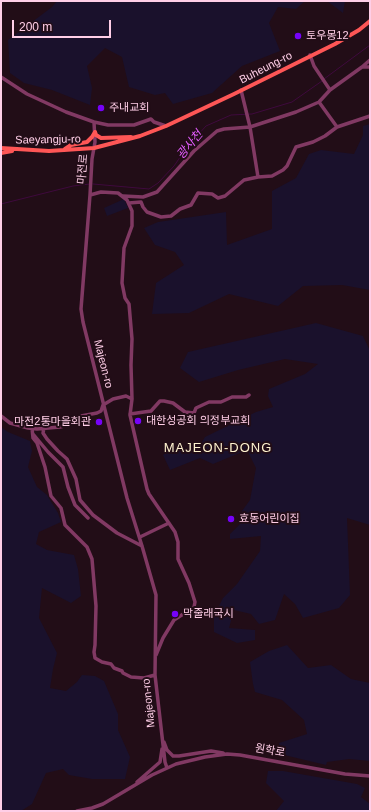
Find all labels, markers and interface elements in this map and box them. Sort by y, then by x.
scale bar [14,12,113,38]
text: 200 m [19,20,52,34]
place label: 토우몽12 [306,29,349,43]
marker: 토우몽12 [293,31,303,41]
street label: Buheung-ro [237,49,295,87]
place label: 주내교회 [109,101,149,115]
marker: 주내교회 [96,103,106,113]
water label: 광사천 [174,128,206,162]
street label: Saeyangju-ro [15,133,81,147]
street label: 마전로 [75,153,91,185]
street label: Majeon-ro [91,338,115,390]
place label: 대한성공회 의정부교회 [146,414,250,428]
place label: 마전2통마을회관 [14,415,91,429]
marker: 대한성공회 의정부교회 [133,416,143,426]
marker: 마전2통마을회관 [94,417,104,427]
district label: MAJEON-DONG [164,440,272,456]
place label: 효동어린이집 [239,512,300,526]
marker: 효동어린이집 [226,514,236,524]
place label: 막줄래국시 [183,607,234,621]
marker: 막줄래국시 [170,609,180,619]
street label: Majeon-ro [140,678,158,728]
street label: 원학로 [254,742,286,760]

